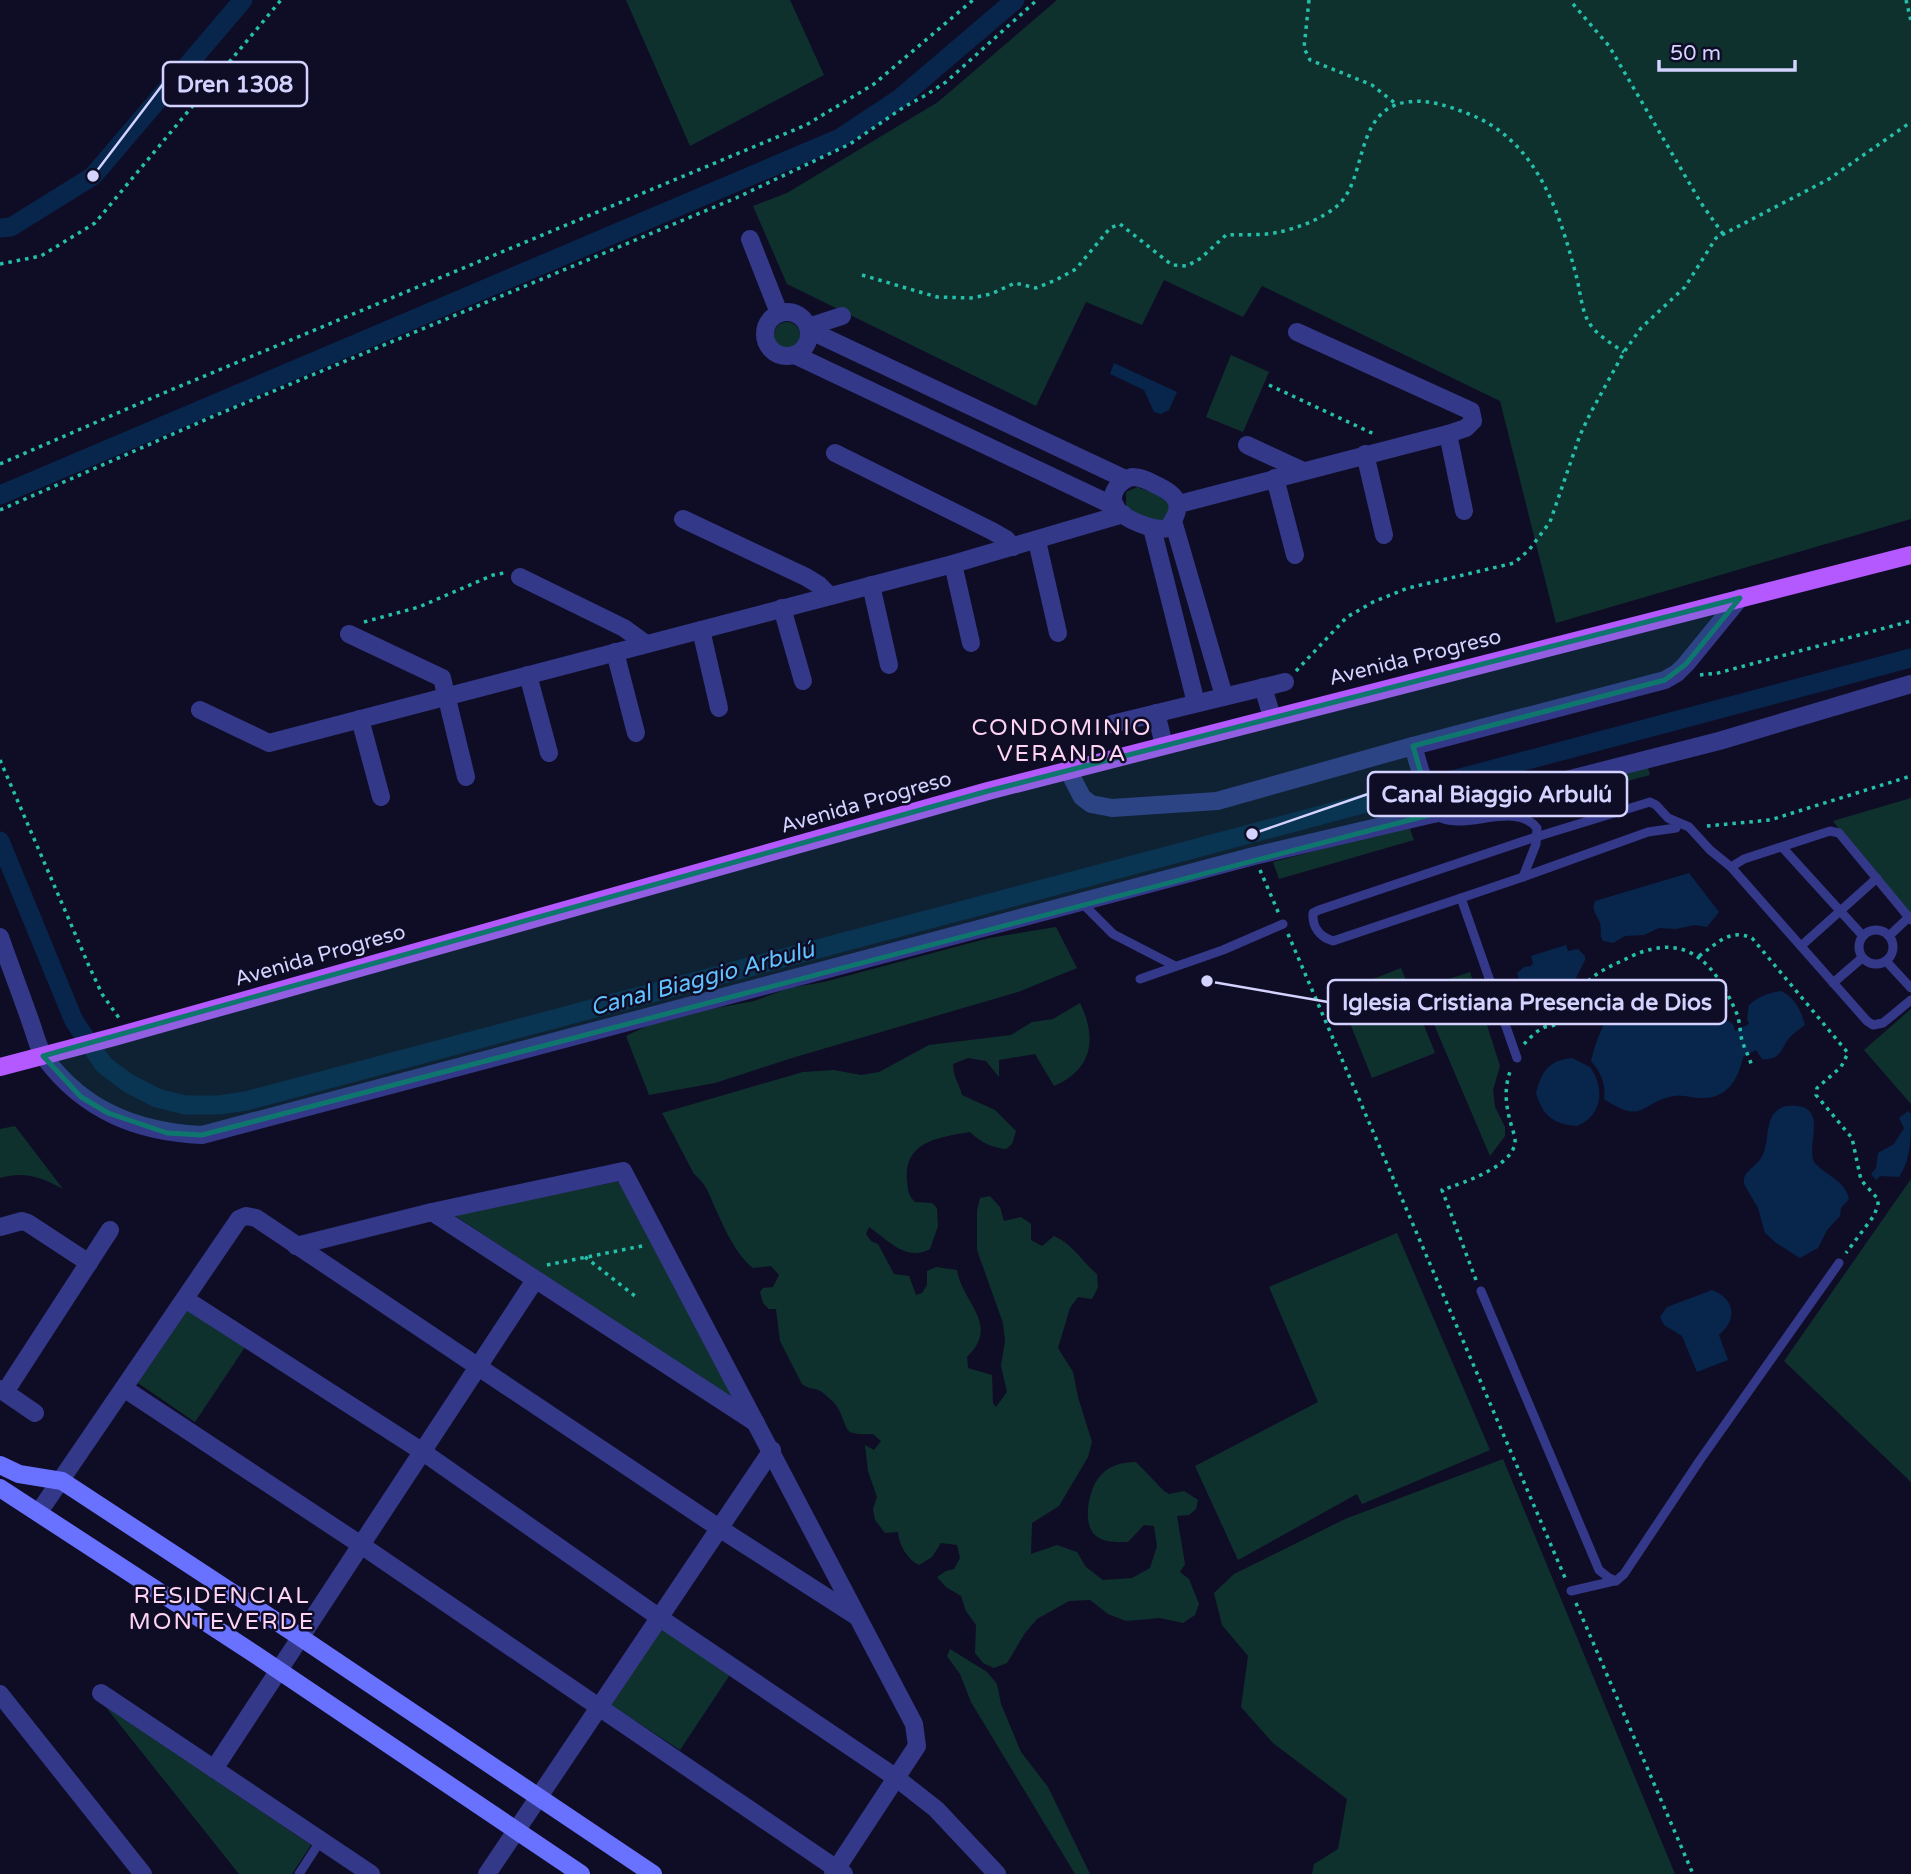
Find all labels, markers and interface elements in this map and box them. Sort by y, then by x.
scale bar [1659,28,1796,72]
text: 50 m [1670,41,1721,66]
callout: Dren 1308 [163,62,307,106]
text: Dren 1308 [177,71,293,99]
street label: Avenida Progreso [1326,624,1504,691]
district label: CONDOMINIO VERANDA [971,714,1153,768]
street label: Avenida Progreso [778,766,954,839]
callout: Canal Biaggio Arbulú [1368,772,1627,816]
text: Canal Biaggio Arbulú [1382,781,1612,809]
street label: Avenida Progreso [232,919,408,992]
water label: Canal Biaggio Arbulú [587,935,818,1022]
callout: Iglesia Cristiana Presencia de Dios [1328,980,1726,1024]
text: Iglesia Cristiana Presencia de Dios [1342,989,1712,1017]
district label: RESIDENCIAL MONTEVERDE [128,1582,316,1636]

